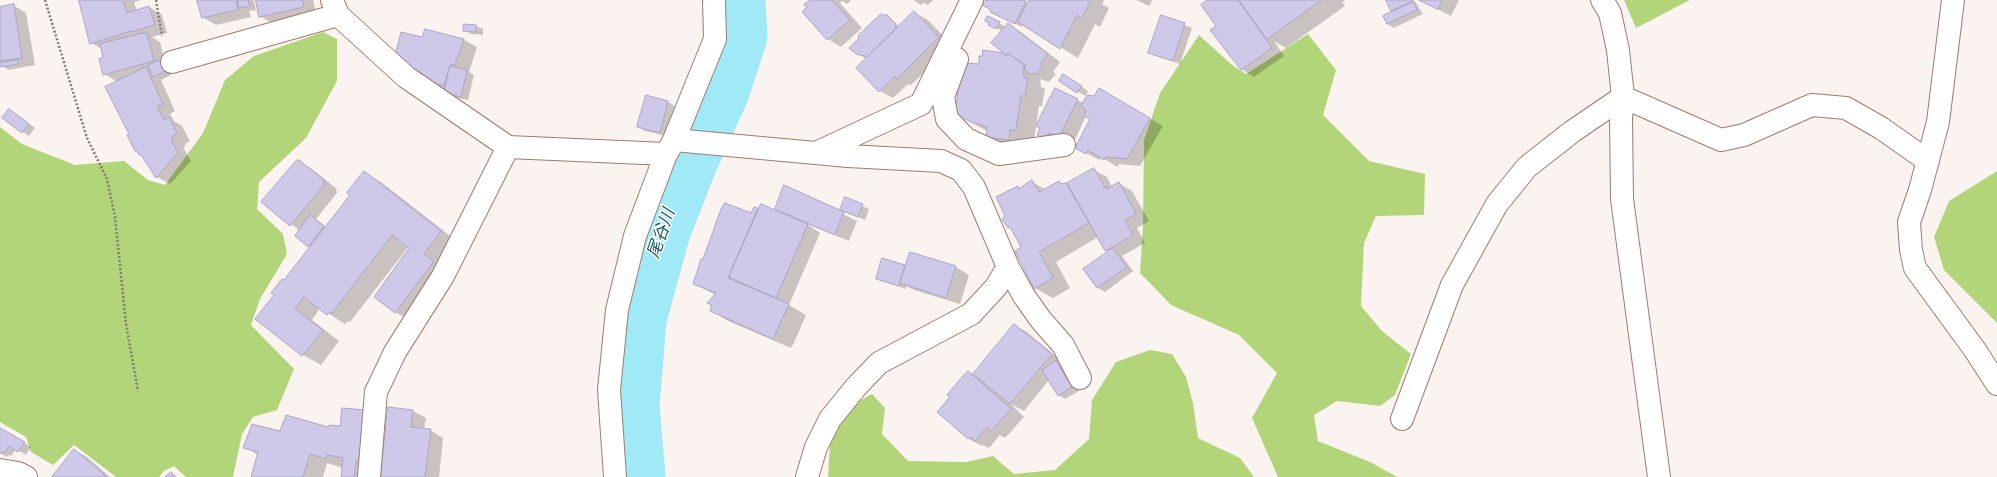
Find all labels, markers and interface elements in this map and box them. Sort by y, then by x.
water label: 尾谷川 [645,207,681,261]

